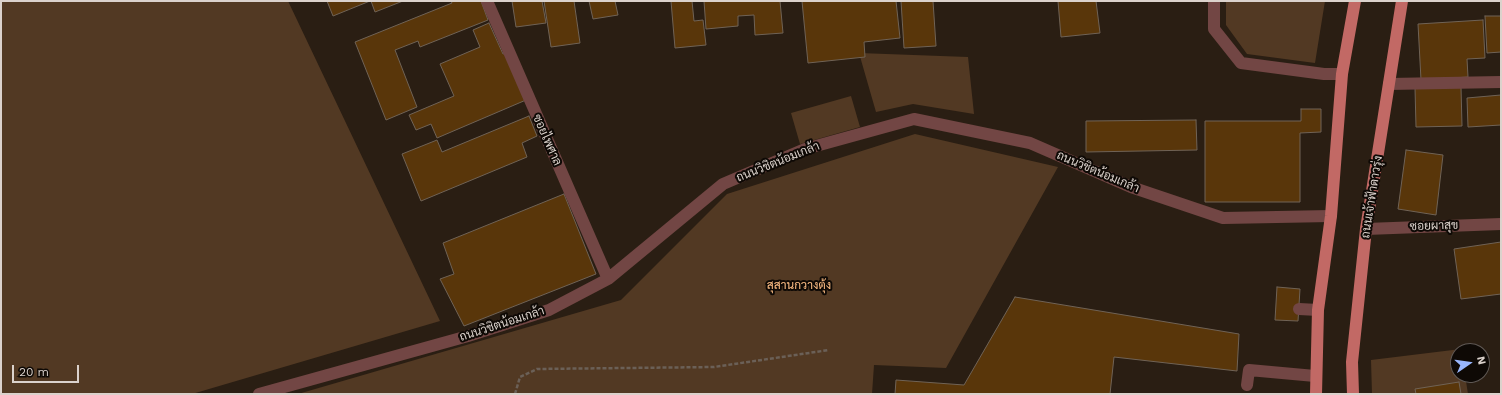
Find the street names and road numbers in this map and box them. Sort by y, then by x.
street label: ซอยไพศาล [529,112,565,168]
street label: ถนนวิชิตน้อมเกล้า [734,139,822,185]
street label: ถนนวิชิตน้อมเกล้า [1054,148,1142,196]
street label: ถนนเจ้าฟ้าดาวรุ่ง [1358,155,1386,239]
street label: ซอยผาสุข [1409,218,1459,234]
street label: ถนนวิชิตน้อมเกล้า [458,303,546,345]

